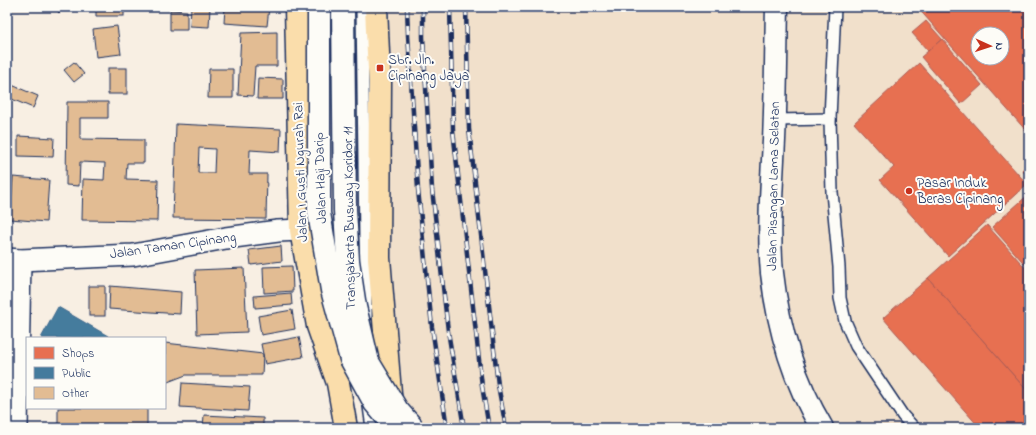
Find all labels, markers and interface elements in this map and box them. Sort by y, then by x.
north arrow [970,26,1010,66]
text: N [991,42,1007,51]
place label: Sbr. Jln. Cipinang Jaya [388,50,469,88]
marker: Sbr. Jln. Cipinang Jaya [375,63,385,73]
street label: Jalan Pisangan Lama Selatan [762,101,787,271]
street label: Jalan I Gusti Ngurah Rai [288,102,315,242]
street label: Transjakarta Busway Koridor 11 [338,126,363,310]
street label: Jalan Haji Darip [309,132,333,224]
place label: Pasar Induk Beras Cipinang [916,173,1003,211]
marker: Pasar Induk Beras Cipinang [904,186,914,196]
street label: Jalan Taman Cipinang [109,227,238,266]
legend [26,337,166,409]
text: Shops [62,345,94,363]
text: Public [62,365,91,383]
text: Other [62,385,89,403]

